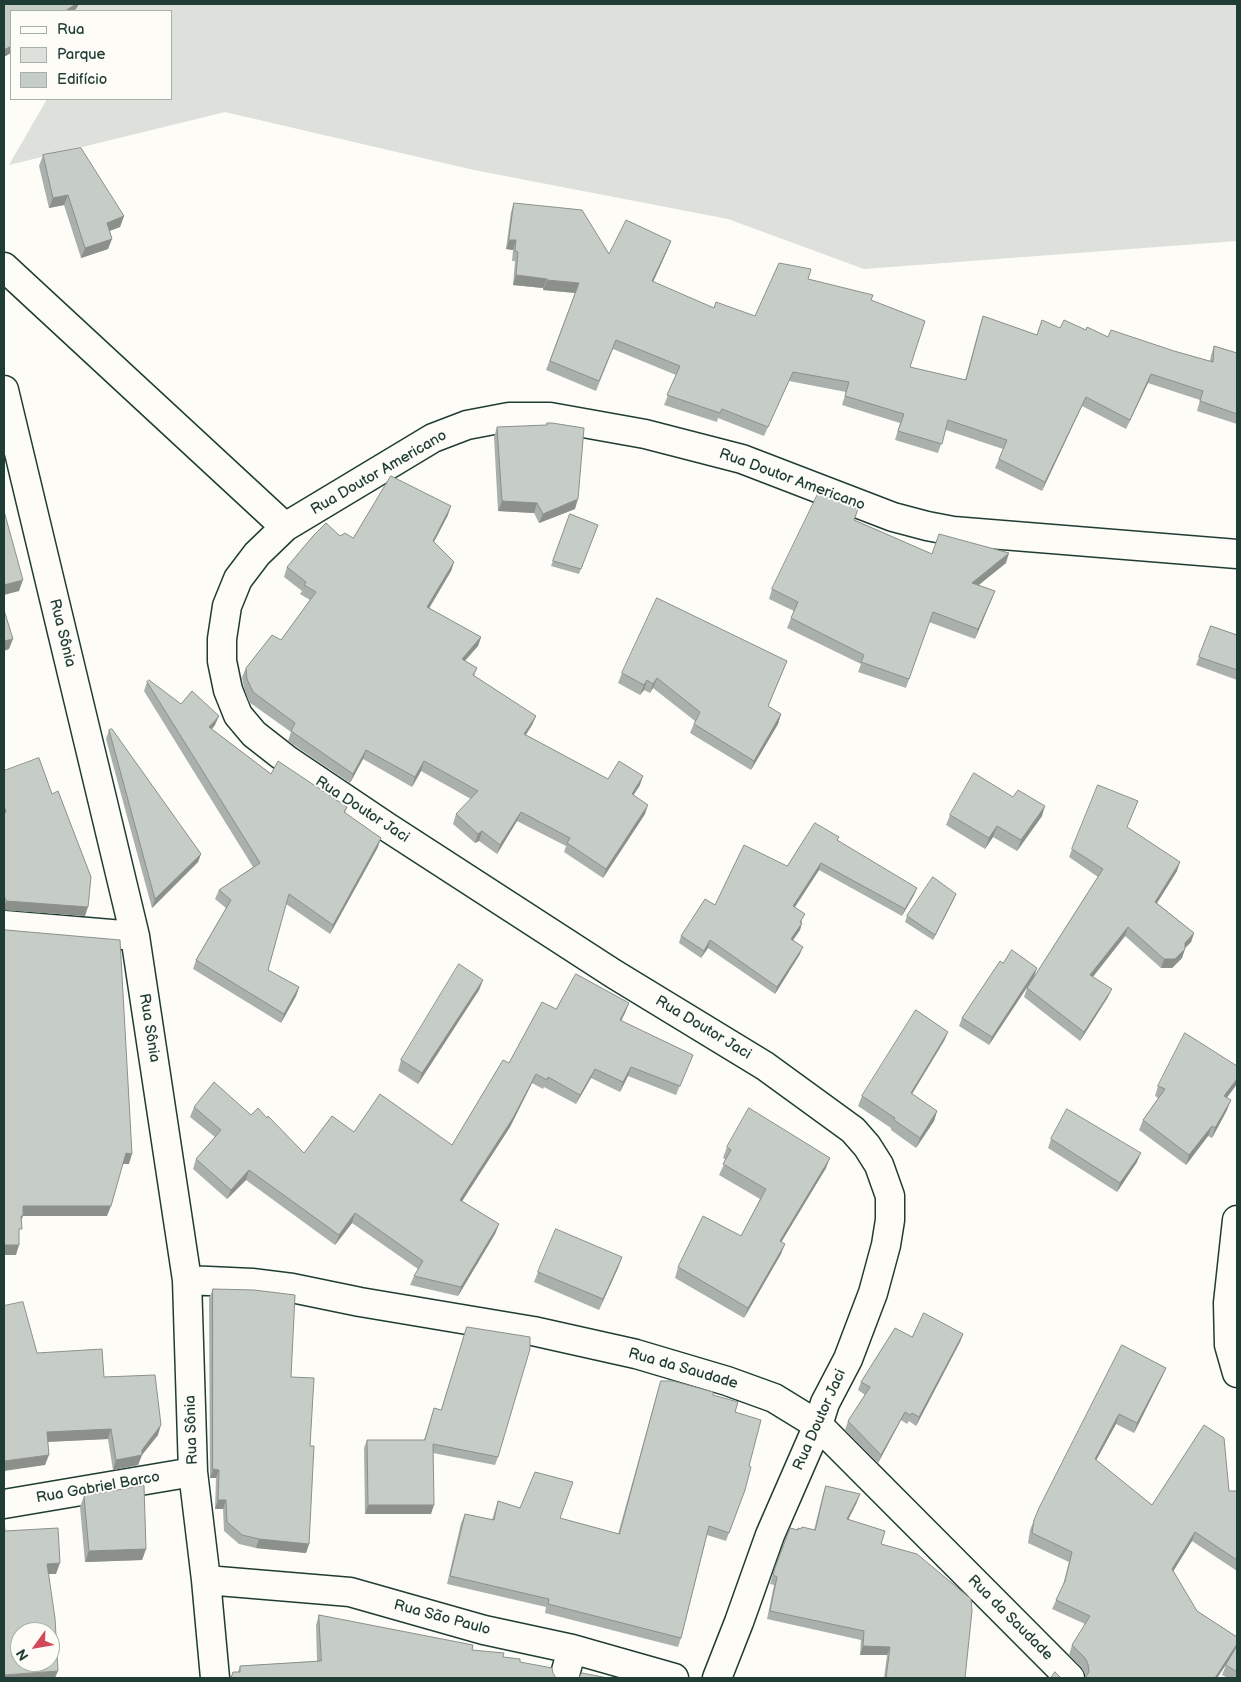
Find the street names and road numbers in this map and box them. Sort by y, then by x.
street label: Rua Doutor Americano [308,427,450,519]
street label: Rua Doutor Americano [717,445,867,515]
street label: Rua Sônia [45,597,79,669]
street label: Rua Doutor Jaci [312,773,412,847]
street label: Rua Sônia [135,992,163,1064]
street label: Rua Doutor Jaci [652,992,754,1064]
street label: Rua da Saudade [626,1345,740,1393]
street label: Rua Doutor Jaci [790,1367,850,1473]
street label: Rua Sônia [182,1395,202,1465]
street label: Rua Gabriel Barco [35,1468,161,1508]
street label: Rua da Saudade [964,1572,1056,1664]
street label: Rua São Paulo [392,1596,492,1640]

